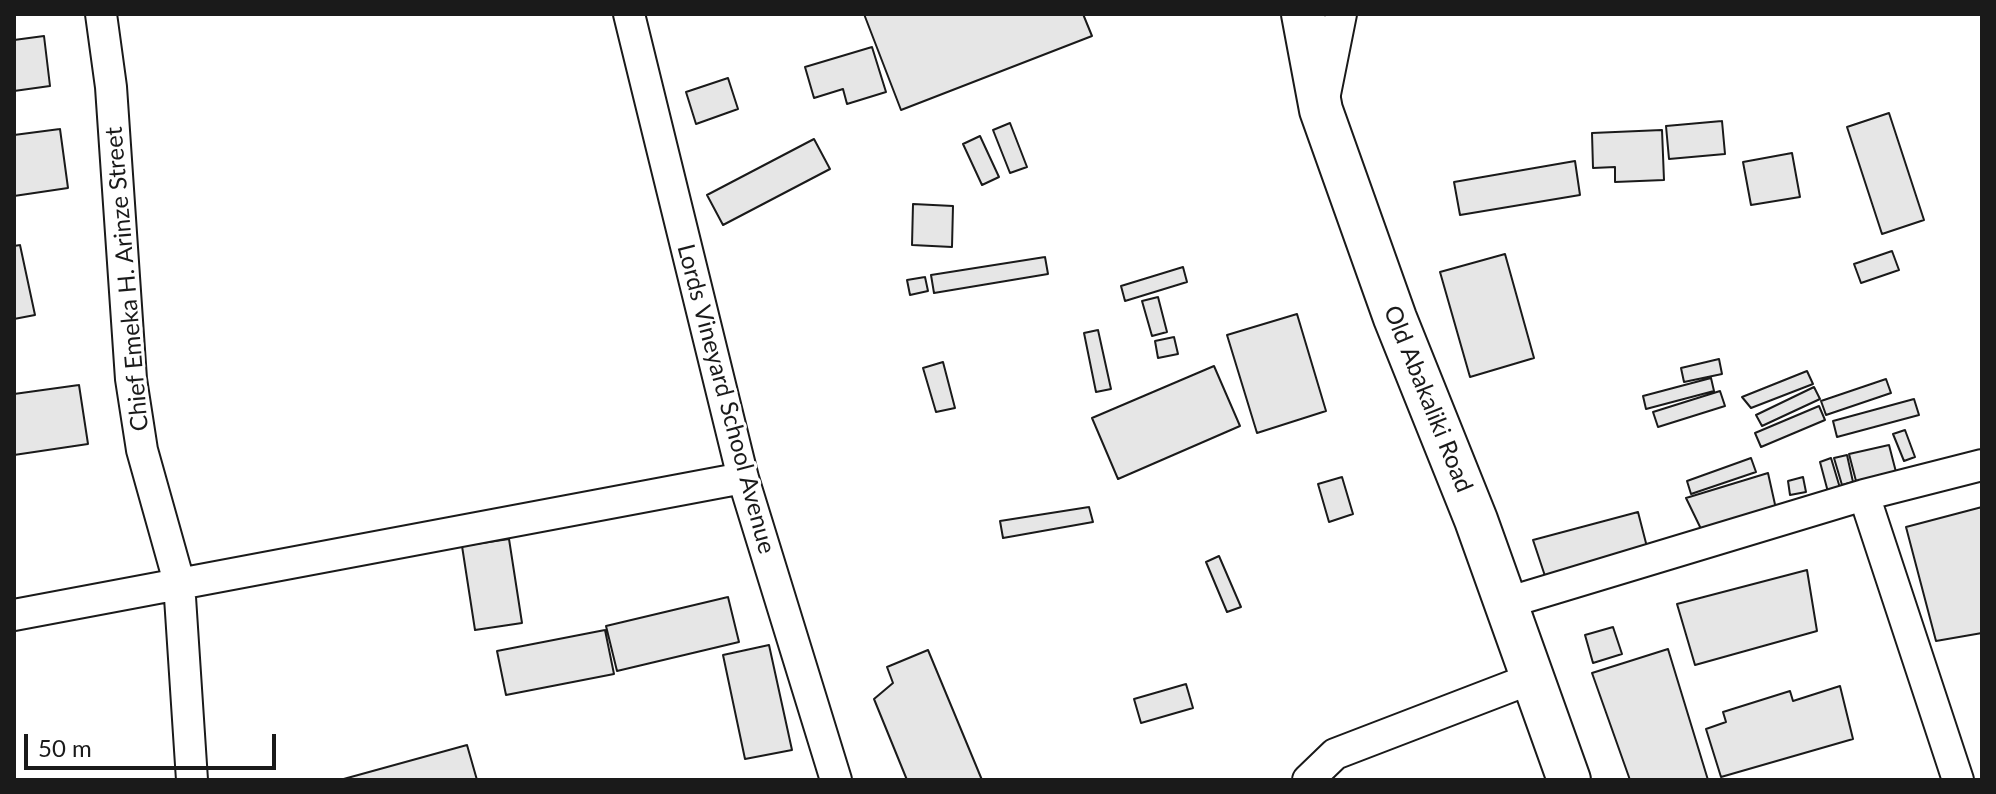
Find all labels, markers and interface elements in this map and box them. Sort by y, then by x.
street label: Chief Emeka H. Arinze Street [99,126,155,432]
street label: Lords Vineyard School Avenue [671,241,781,557]
street label: Old Abakaliki Road [1377,302,1479,496]
scale bar [28,718,280,768]
text: 50 m [38,733,92,762]

